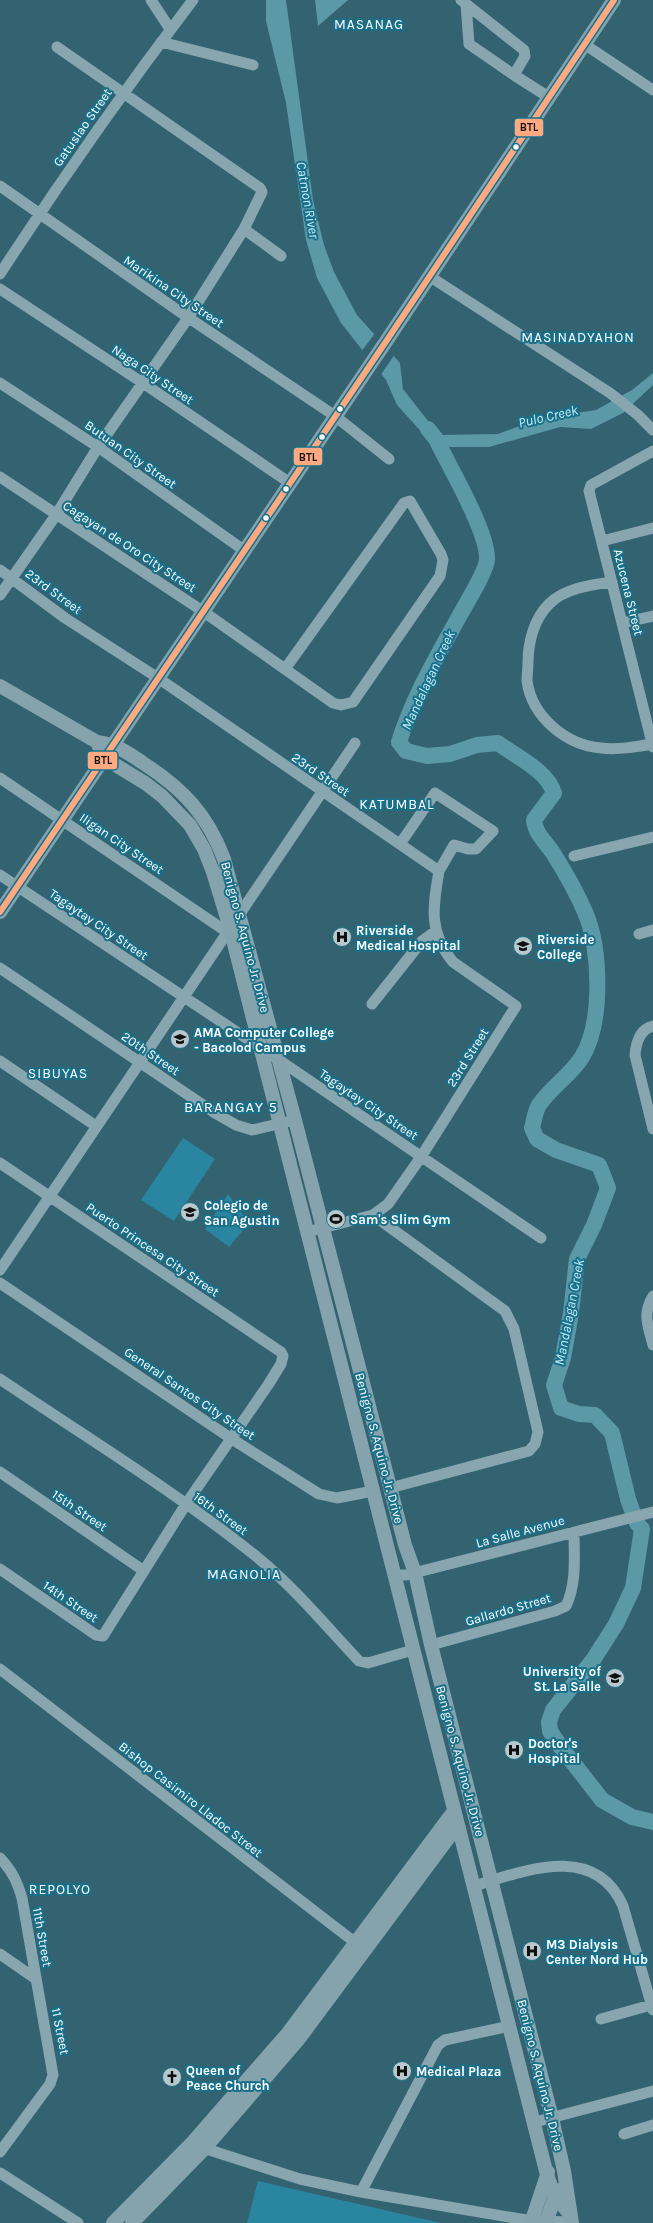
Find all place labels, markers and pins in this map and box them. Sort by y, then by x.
unlabelled marker [511,142,521,152]
unlabelled marker [335,404,345,414]
unlabelled marker [317,432,327,442]
unlabelled marker [281,484,291,494]
unlabelled marker [261,513,271,523]
place label: Riverside Medical Hospital [356,923,461,953]
hospital icon: Riverside Medical Hospital [331,926,353,948]
place label: Riverside College [537,932,594,962]
school or university icon: Riverside College [512,935,534,957]
place label: AMA Computer College - Bacolod Campus [194,1025,334,1055]
school or university icon: AMA Computer College - Bacolod Campus [169,1028,191,1050]
place label: Colegio de San Agustin [204,1198,279,1228]
school or university icon: Colegio de San Agustin [179,1201,201,1223]
sports icon: Sam's Slim Gym [325,1208,347,1230]
place label: Sam's Slim Gym [350,1212,451,1227]
place label: University of St. La Salle [523,1664,601,1694]
school or university icon: University of St. La Salle [604,1667,626,1689]
place label: Doctor's Hospital [528,1736,580,1766]
hospital icon: Doctor's Hospital [503,1739,525,1761]
place label: M3 Dialysis Center Nord Hub [546,1937,648,1967]
hospital icon: M3 Dialysis Center Nord Hub [521,1940,543,1962]
hospital icon: Medical Plaza [391,2060,413,2082]
place label: Queen of Peace Church [186,2063,270,2093]
place label: Medical Plaza [416,2064,501,2079]
church icon: Queen of Peace Church [161,2066,183,2088]

